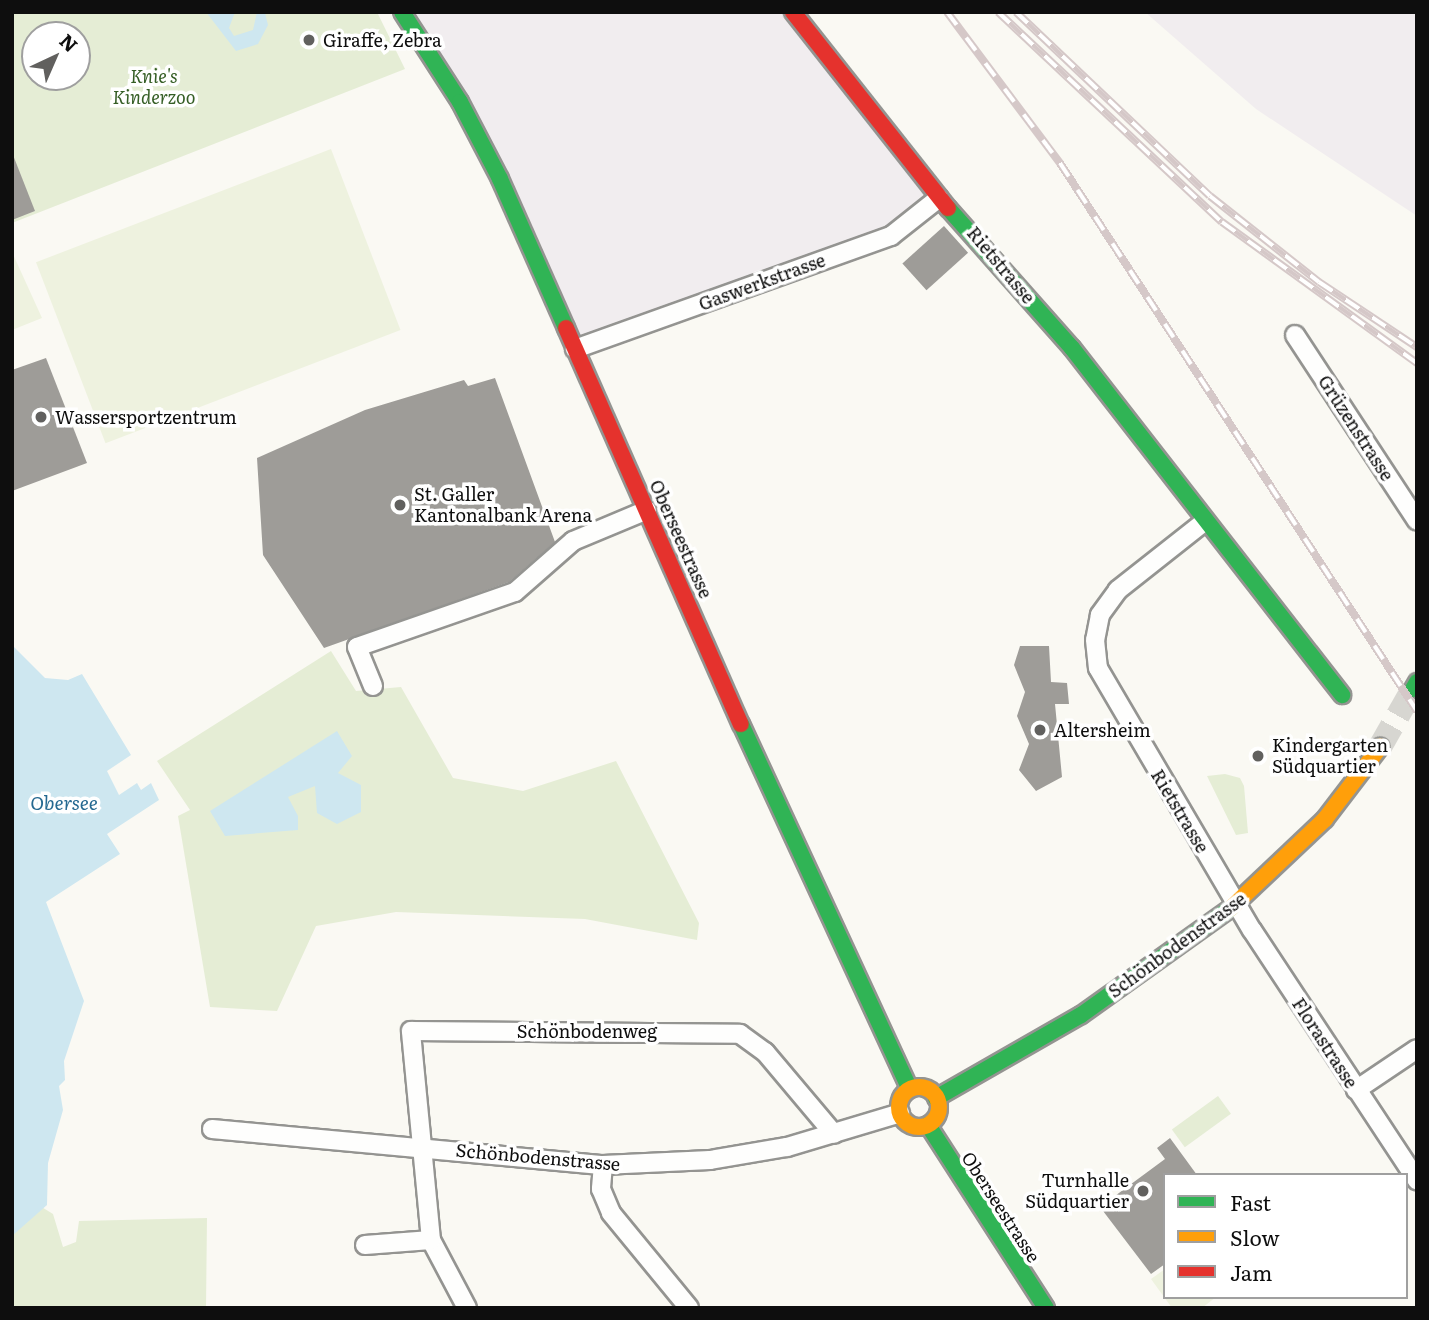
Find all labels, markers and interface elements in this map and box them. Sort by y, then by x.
north arrow [21,21,91,91]
text: N [54,27,85,58]
place label: Giraffe, Zebra [323,29,442,51]
marker: Giraffe, Zebra [301,32,317,48]
park label: Knie's Kinderzoo [113,66,195,108]
street label: Rietstrasse [963,222,1039,308]
street label: Gaswerkstrasse [696,249,828,315]
street label: Grüzenstrasse [1314,371,1398,485]
place label: Wassersportzentrum [55,406,237,428]
marker: Wassersportzentrum [33,409,49,425]
street label: Oberseestrasse [645,476,717,602]
place label: St. Galler Kantonalbank Arena [414,484,592,526]
marker: St. Galler Kantonalbank Arena [392,497,408,513]
place label: Altersheim [1054,719,1151,741]
marker: Altersheim [1032,722,1048,738]
place label: Kindergarten Südquartier [1272,735,1388,778]
marker: Kindergarten Südquartier [1250,748,1266,764]
street label: Rietstrasse [1147,765,1213,857]
water label: Obersee [30,792,98,814]
street label: Schönbodenstrasse [1104,888,1250,1002]
street label: Florastrasse [1288,994,1362,1092]
street label: Schönbodenweg [517,1020,657,1042]
street label: Schönbodenstrasse [455,1139,621,1175]
street label: Oberseestrasse [957,1148,1045,1266]
place label: Turnhalle Südquartier [1025,1170,1129,1212]
legend [1163,1173,1408,1299]
marker: Turnhalle Südquartier [1135,1183,1151,1199]
text: Fast [1230,1186,1271,1217]
text: Slow [1230,1221,1280,1252]
text: Jam [1230,1256,1272,1287]

